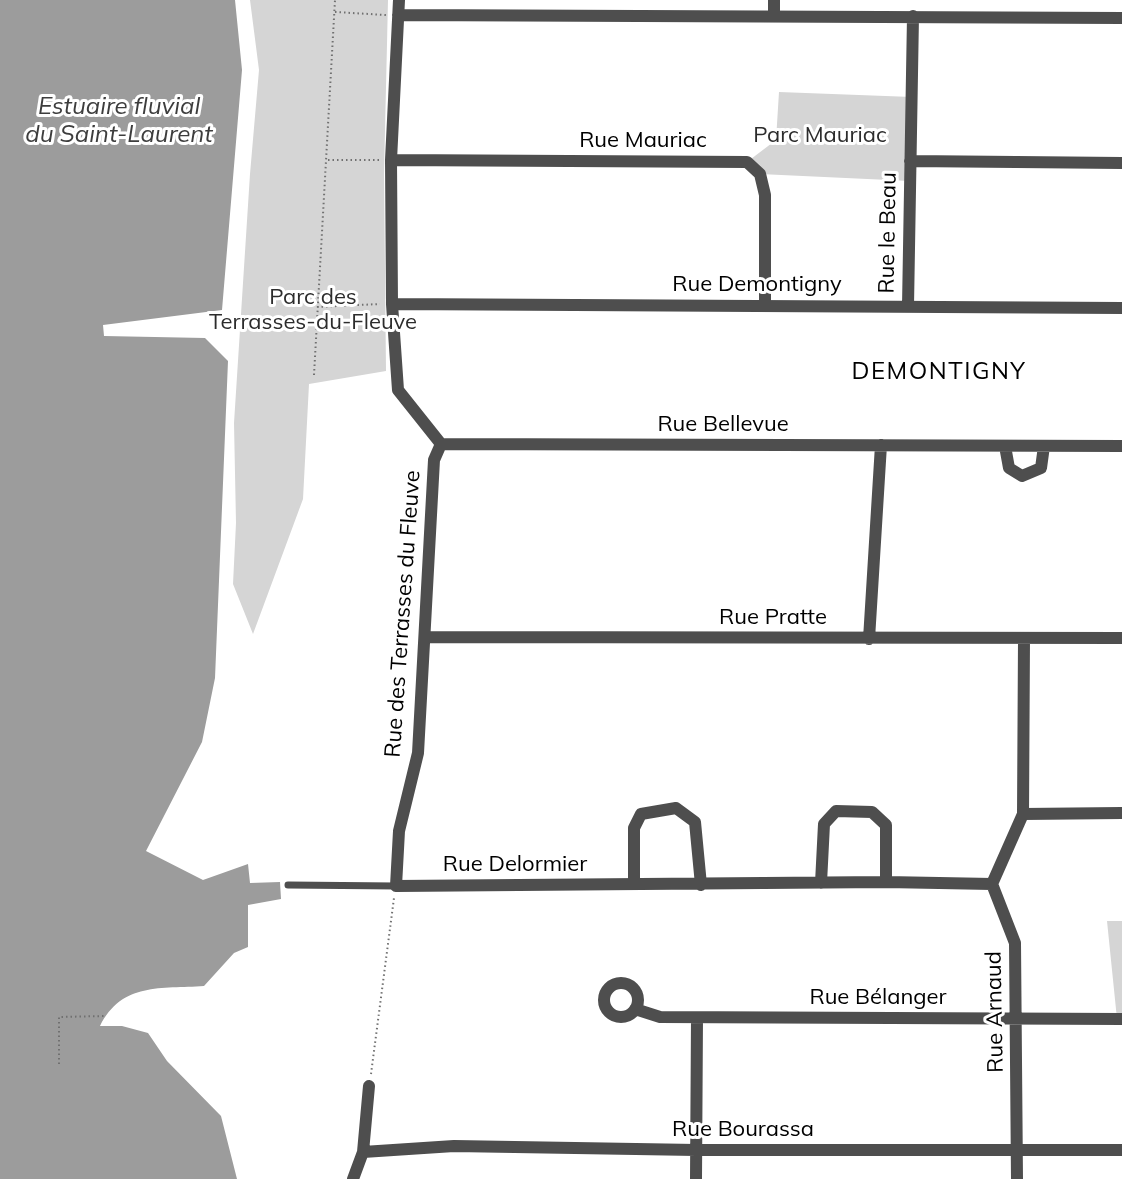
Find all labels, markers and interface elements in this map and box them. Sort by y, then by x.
water label: Estuaire fluvial du Saint-Laurent [25,93,213,149]
park label: Parc Mauriac [753,122,887,148]
street label: Rue Mauriac [579,127,707,153]
street label: Rue le Beau [874,172,902,294]
street label: Rue Demontigny [672,271,842,297]
park label: Parc des Terrasses-du-Fleuve [209,284,417,336]
district label: DEMONTIGNY [852,358,1026,386]
street label: Rue Bellevue [657,411,789,437]
street label: Rue des Terrasses du Fleuve [380,469,426,759]
street label: Rue Pratte [719,604,827,630]
street label: Rue Delormier [443,851,587,877]
street label: Rue Arnaud [981,951,1009,1073]
street label: Rue Bélanger [809,984,947,1010]
street label: Rue Bourassa [672,1116,814,1142]

